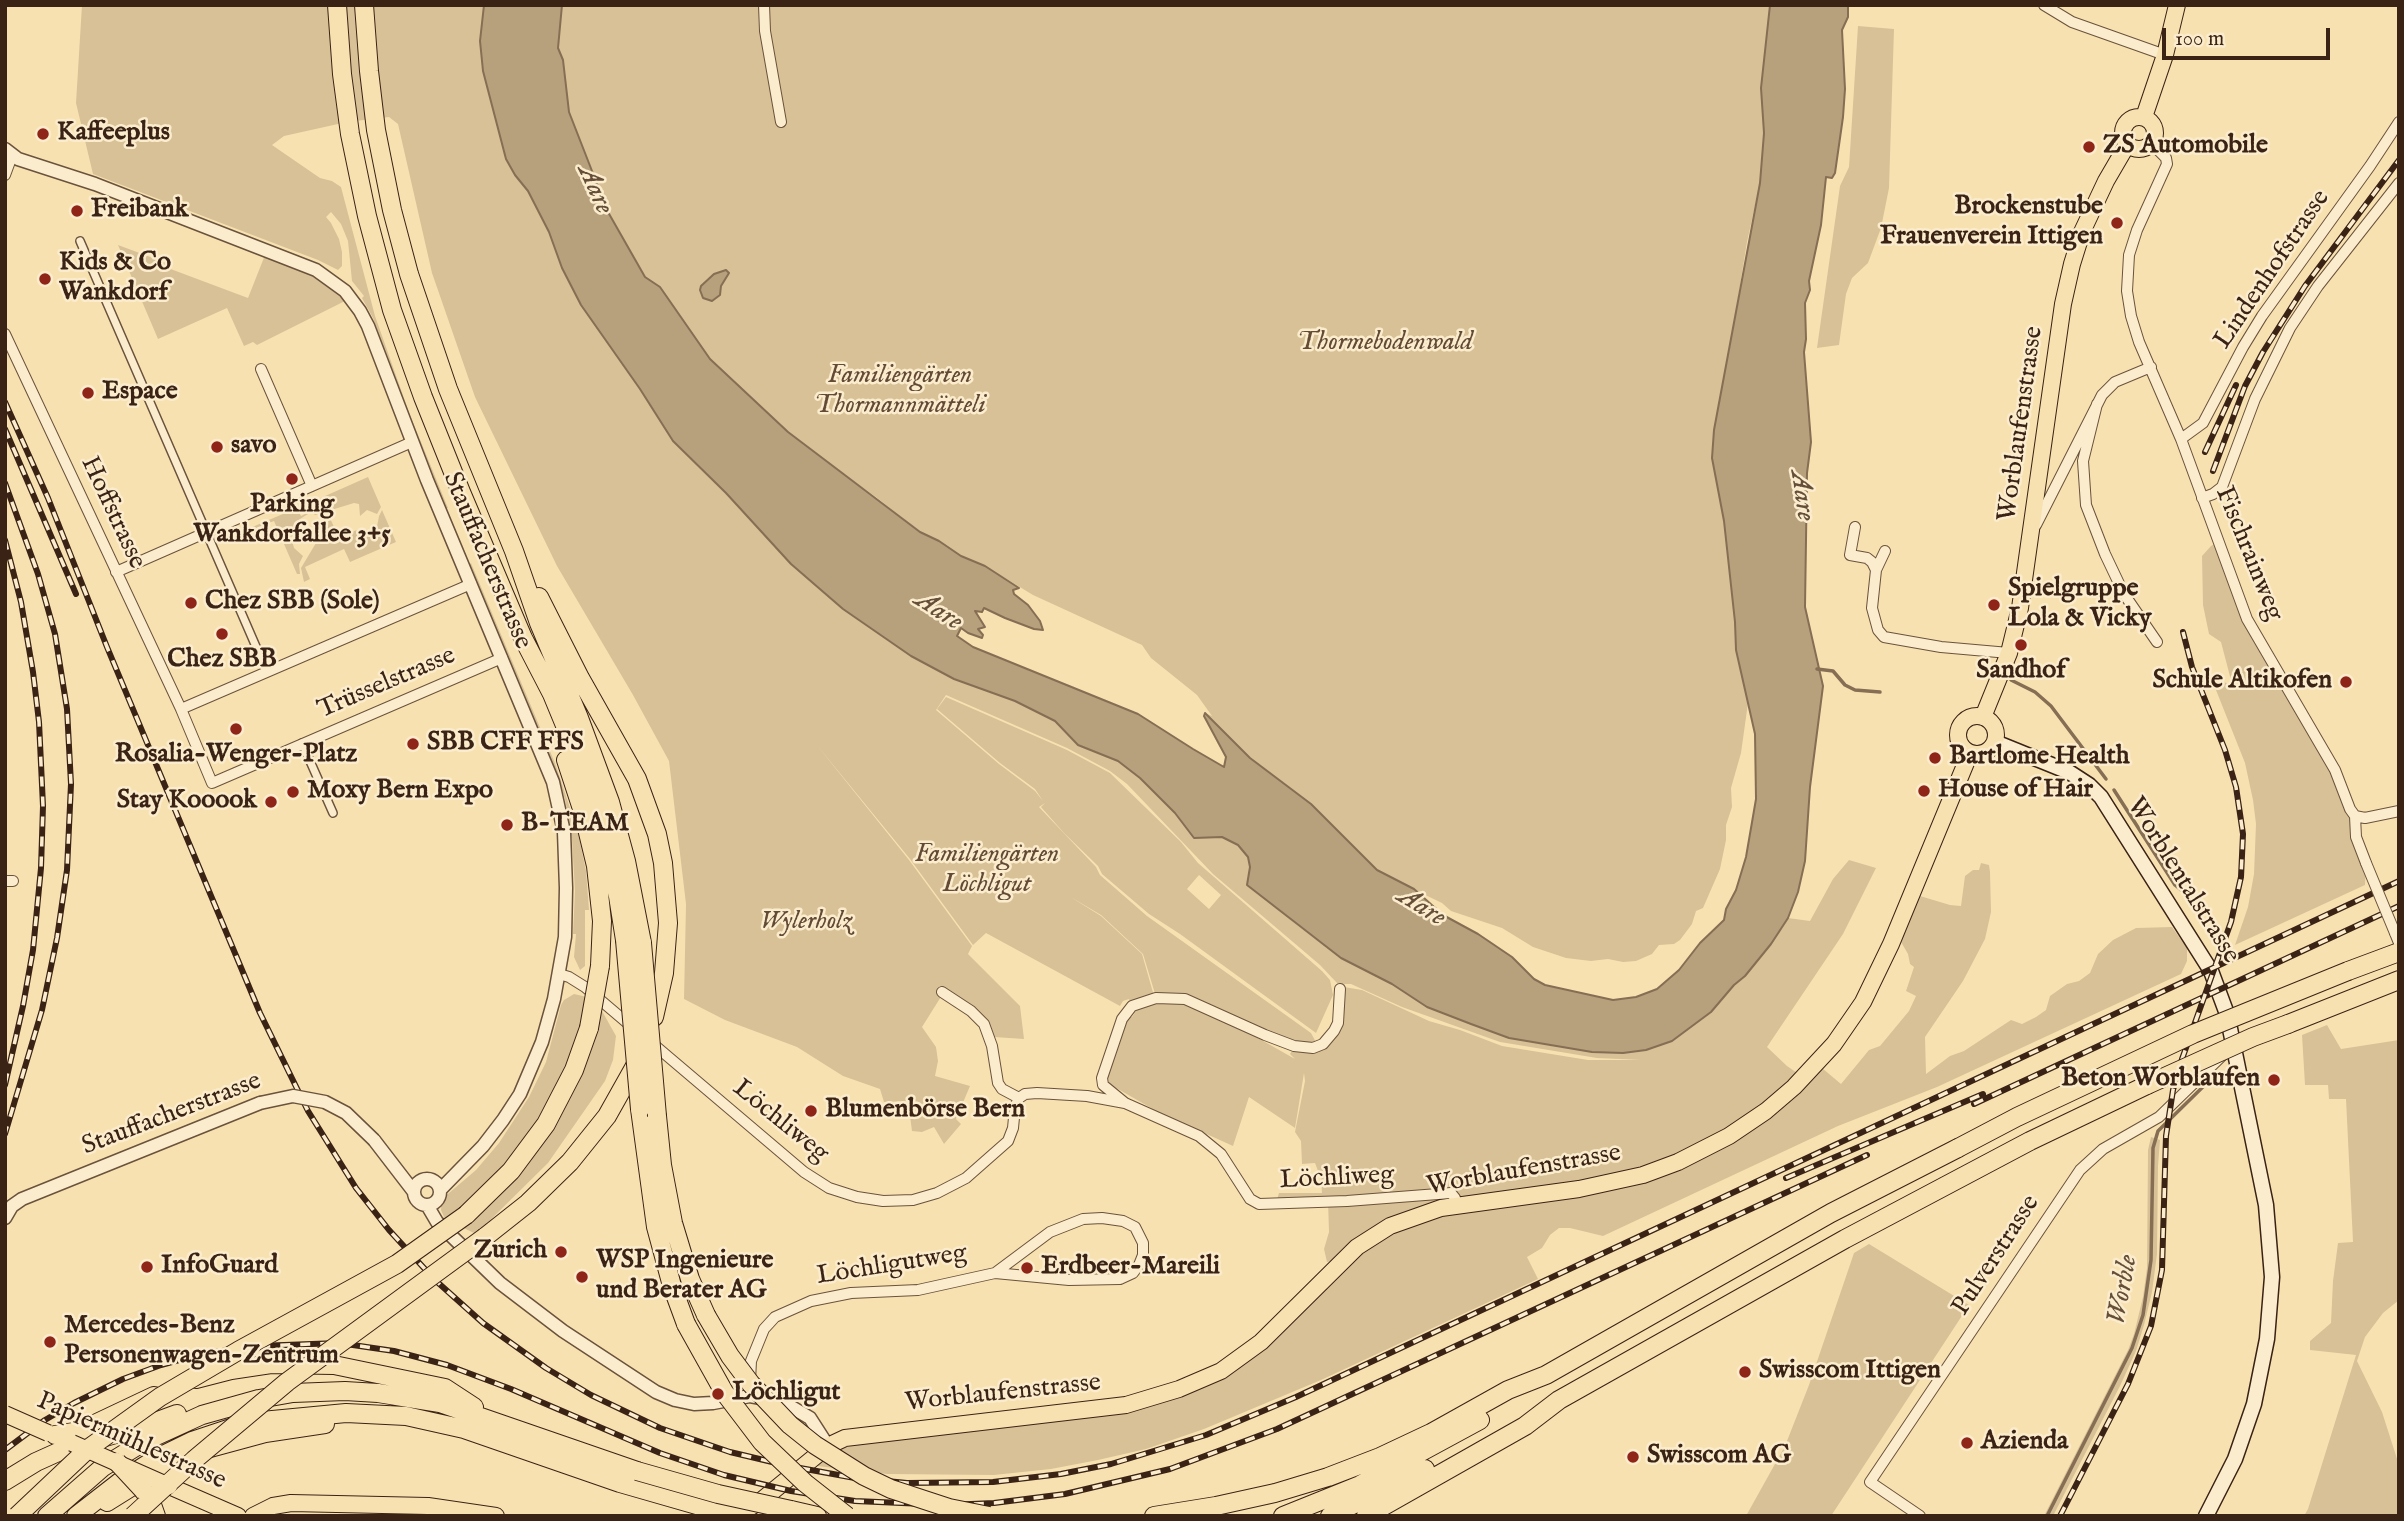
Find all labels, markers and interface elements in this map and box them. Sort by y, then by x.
scale bar [2166,14,2334,58]
text: 100 m [2175,26,2224,53]
place label: Kaffeeplus [57,118,170,150]
marker: Kaffeeplus [35,126,51,142]
place label: ZS Automobile [2103,131,2268,163]
marker: ZS Automobile [2081,139,2097,155]
water label: Aare [568,160,620,220]
street label: Lindenhofstrasse [2208,185,2338,355]
place label: Brockenstube Frauenverein Ittigen [1880,192,2103,254]
place label: Freibank [91,195,188,227]
marker: Freibank [69,203,85,219]
marker: Brockenstube Frauenverein Ittigen [2109,215,2125,231]
place label: Kids & Co Wankdorf [59,248,171,310]
marker: Kids & Co Wankdorf [37,271,53,287]
street label: Worblaufenstrasse [1993,324,2051,524]
park label: Thormebodenwald [1297,328,1473,360]
park label: Familiengärten Thormannmätteli [814,361,986,422]
place label: Espace [102,377,178,409]
marker: Espace [80,385,96,401]
place label: savo [231,431,276,463]
marker: savo [209,439,225,455]
street label: Hoffstrasse [72,452,152,574]
street label: Stauffacherstrasse [435,468,537,654]
water label: Aare [1781,469,1821,523]
marker: Parking Wankdorfallee 3+5 [284,471,300,487]
street label: Fischrainweg [2207,482,2289,626]
place label: Parking Wankdorfallee 3+5 [193,490,391,552]
place label: Spielgruppe Lola & Vicky [2008,574,2152,636]
water label: Aare [908,584,968,640]
place label: Chez SBB (Sole) [205,587,380,619]
marker: Chez SBB (Sole) [183,595,199,611]
marker: Spielgruppe Lola & Vicky [1986,597,2002,613]
marker: Chez SBB [214,626,230,642]
marker: Sandhof [2013,637,2029,653]
street label: Trüsselstrasse [314,641,460,727]
place label: Chez SBB [167,645,277,677]
place label: Sandhof [1976,656,2066,688]
place label: Schule Altikofen [2152,666,2332,698]
marker: Schule Altikofen [2338,674,2354,690]
marker: Rosalia-Wenger-Platz [228,721,244,737]
place label: SBB CFF FFS [427,728,584,760]
marker: SBB CFF FFS [405,736,421,752]
place label: Rosalia-Wenger-Platz [115,740,357,772]
place label: Bartlome Health [1949,742,2130,774]
marker: Bartlome Health [1927,750,1943,766]
place label: House of Hair [1938,775,2093,807]
place label: Moxy Bern Expo [307,776,493,808]
marker: House of Hair [1916,783,1932,799]
marker: Moxy Bern Expo [285,784,301,800]
place label: Stay Kooook [117,786,257,818]
street label: Worblentalstrasse [2118,792,2246,970]
marker: Stay Kooook [263,794,279,810]
place label: B-TEAM [521,809,629,841]
marker: B-TEAM [499,817,515,833]
park label: Familiengärten Löchligut [915,840,1059,902]
water label: Aare [1391,880,1451,936]
park label: Wylerholz [760,907,852,939]
place label: Beton Worblaufen [2061,1064,2260,1096]
street label: Stauffacherstrasse [78,1067,266,1163]
marker: Beton Worblaufen [2266,1072,2282,1088]
street label: Löchliweg [726,1074,834,1170]
place label: Blumenbörse Bern [825,1095,1025,1127]
marker: Blumenbörse Bern [803,1103,819,1119]
street label: Worblaufenstrasse [1424,1139,1624,1203]
street label: Löchliweg [1279,1160,1395,1198]
street label: Pulverstrasse [1947,1190,2047,1322]
place label: Zurich [474,1236,547,1268]
street label: Löchligutweg [815,1239,969,1293]
marker: Zurich [553,1244,569,1260]
place label: WSP Ingenieure und Berater AG [596,1246,773,1308]
place label: InfoGuard [161,1251,278,1283]
place label: Erdbeer-Mareili [1041,1252,1220,1284]
water label: Worble [2101,1252,2147,1328]
marker: InfoGuard [139,1259,155,1275]
marker: Erdbeer-Mareili [1019,1260,1035,1276]
marker: WSP Ingenieure und Berater AG [574,1269,590,1285]
place label: Mercedes-Benz Personenwagen-Zentrum [64,1311,339,1372]
marker: Mercedes-Benz Personenwagen-Zentrum [42,1334,58,1350]
place label: Swisscom Ittigen [1759,1356,1941,1388]
marker: Swisscom Ittigen [1737,1364,1753,1380]
street label: Worblaufenstrasse [904,1368,1102,1420]
place label: Löchligut [732,1378,840,1410]
street label: Papiermühlestrasse [32,1386,230,1498]
marker: Löchligut [710,1386,726,1402]
place label: Azienda [1981,1427,2068,1459]
marker: Azienda [1959,1435,1975,1451]
place label: Swisscom AG [1647,1441,1791,1473]
marker: Swisscom AG [1625,1449,1641,1465]

